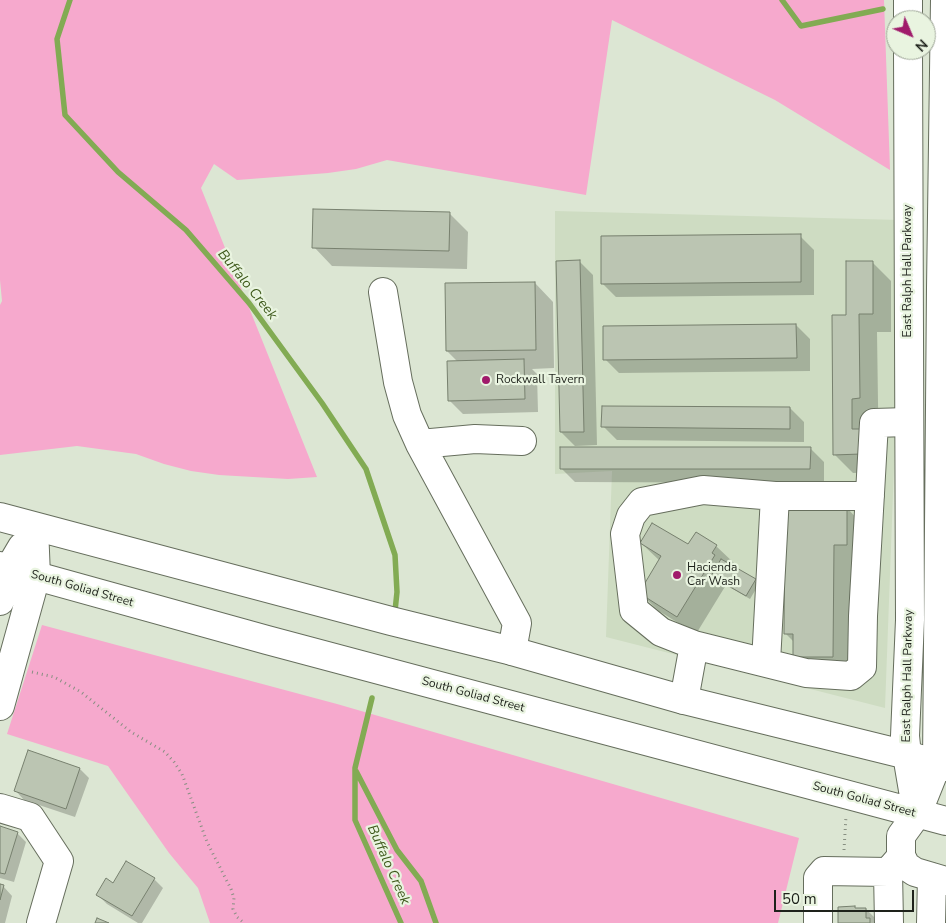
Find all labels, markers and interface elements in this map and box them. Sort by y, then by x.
north arrow [886,10,936,60]
text: N [911,35,932,56]
street label: East Ralph Hall Parkway [901,205,915,337]
water label: Buffalo Creek [214,247,280,323]
place label: Rockwall Tavern [496,373,585,387]
marker: Rockwall Tavern [480,374,492,386]
place label: Hacienda Car Wash [687,561,740,589]
street label: South Goliad Street [29,567,135,611]
marker: Hacienda Car Wash [671,569,683,581]
street label: East Ralph Hall Parkway [900,609,916,743]
street label: South Goliad Street [420,674,526,716]
street label: South Goliad Street [811,779,917,821]
water label: Buffalo Creek [363,823,413,907]
scale bar [776,880,916,912]
text: 50 m [782,889,817,909]

